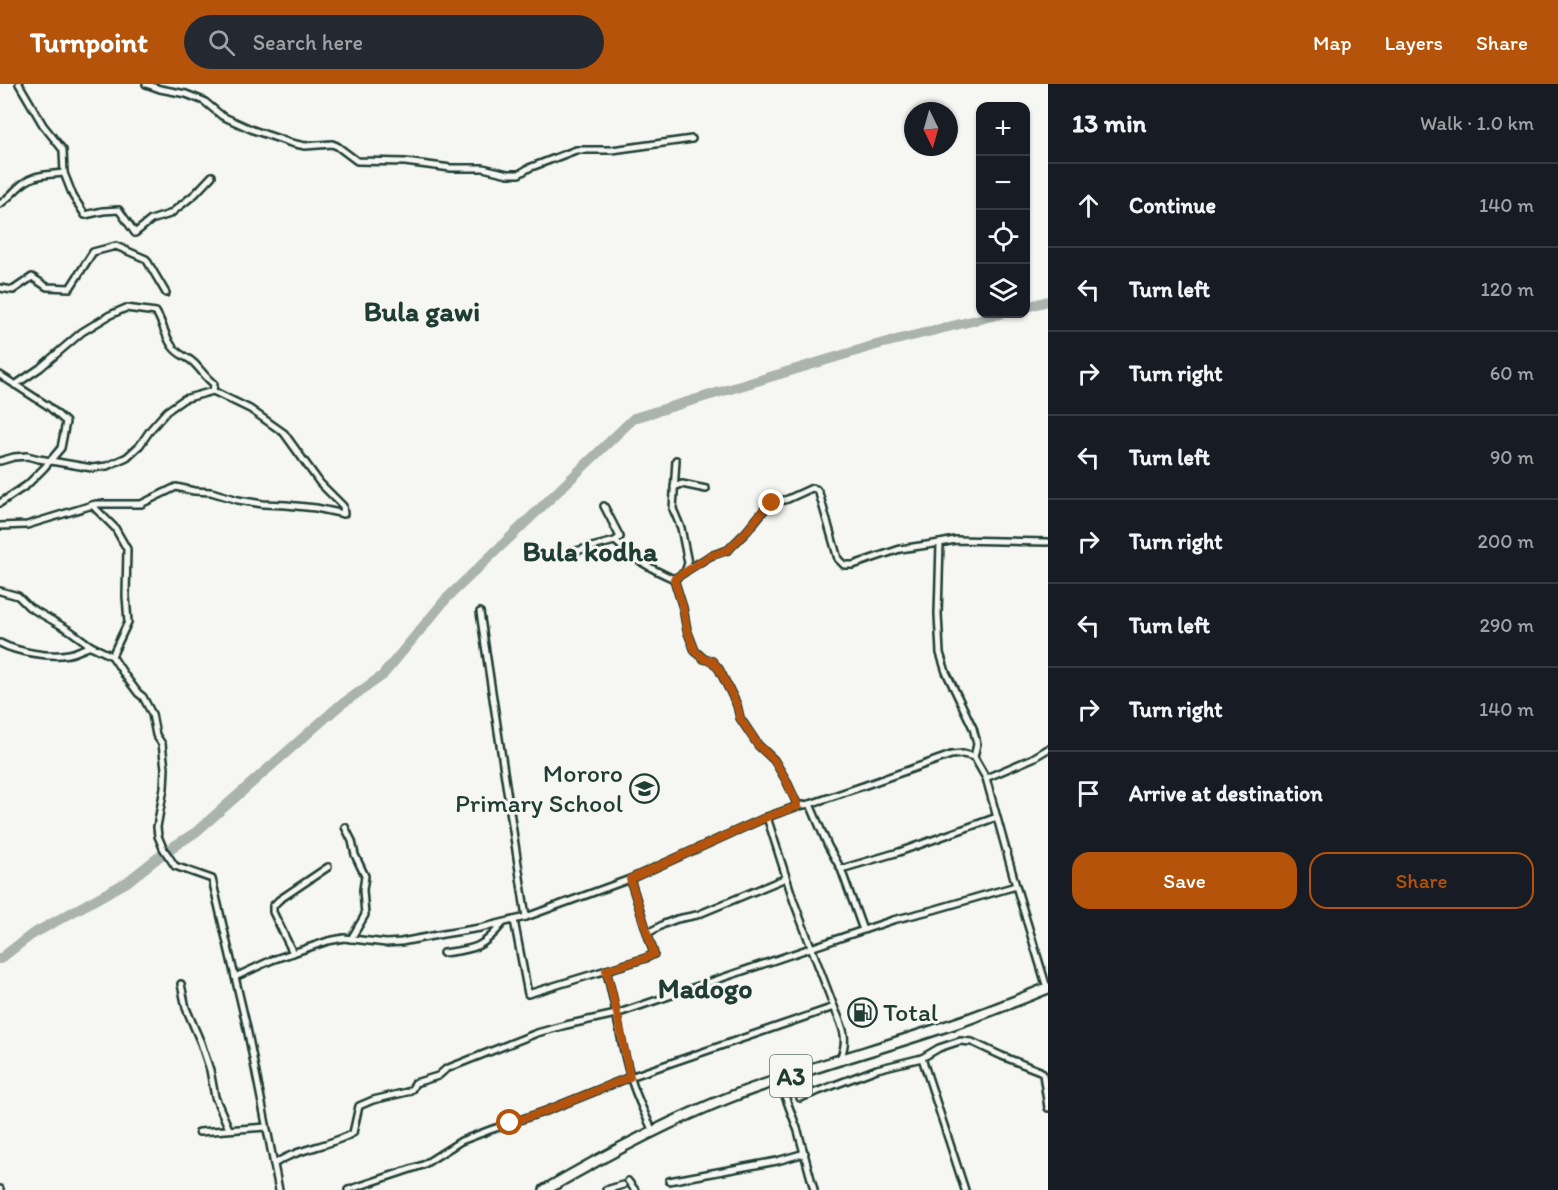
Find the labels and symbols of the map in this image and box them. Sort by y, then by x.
north arrow [904,102,958,156]
district label: Bula gawi [364,294,480,328]
route end [758,489,784,515]
district label: Bula kodha [523,534,658,568]
place label: Mororo Primary School [455,757,623,819]
school or university icon: Mororo Primary School [628,772,660,804]
district label: Madogo [658,971,752,1005]
fuel station icon: Total [846,996,878,1028]
place label: Total [883,996,938,1028]
road number: A3 [770,1055,812,1097]
route start [496,1109,522,1135]

